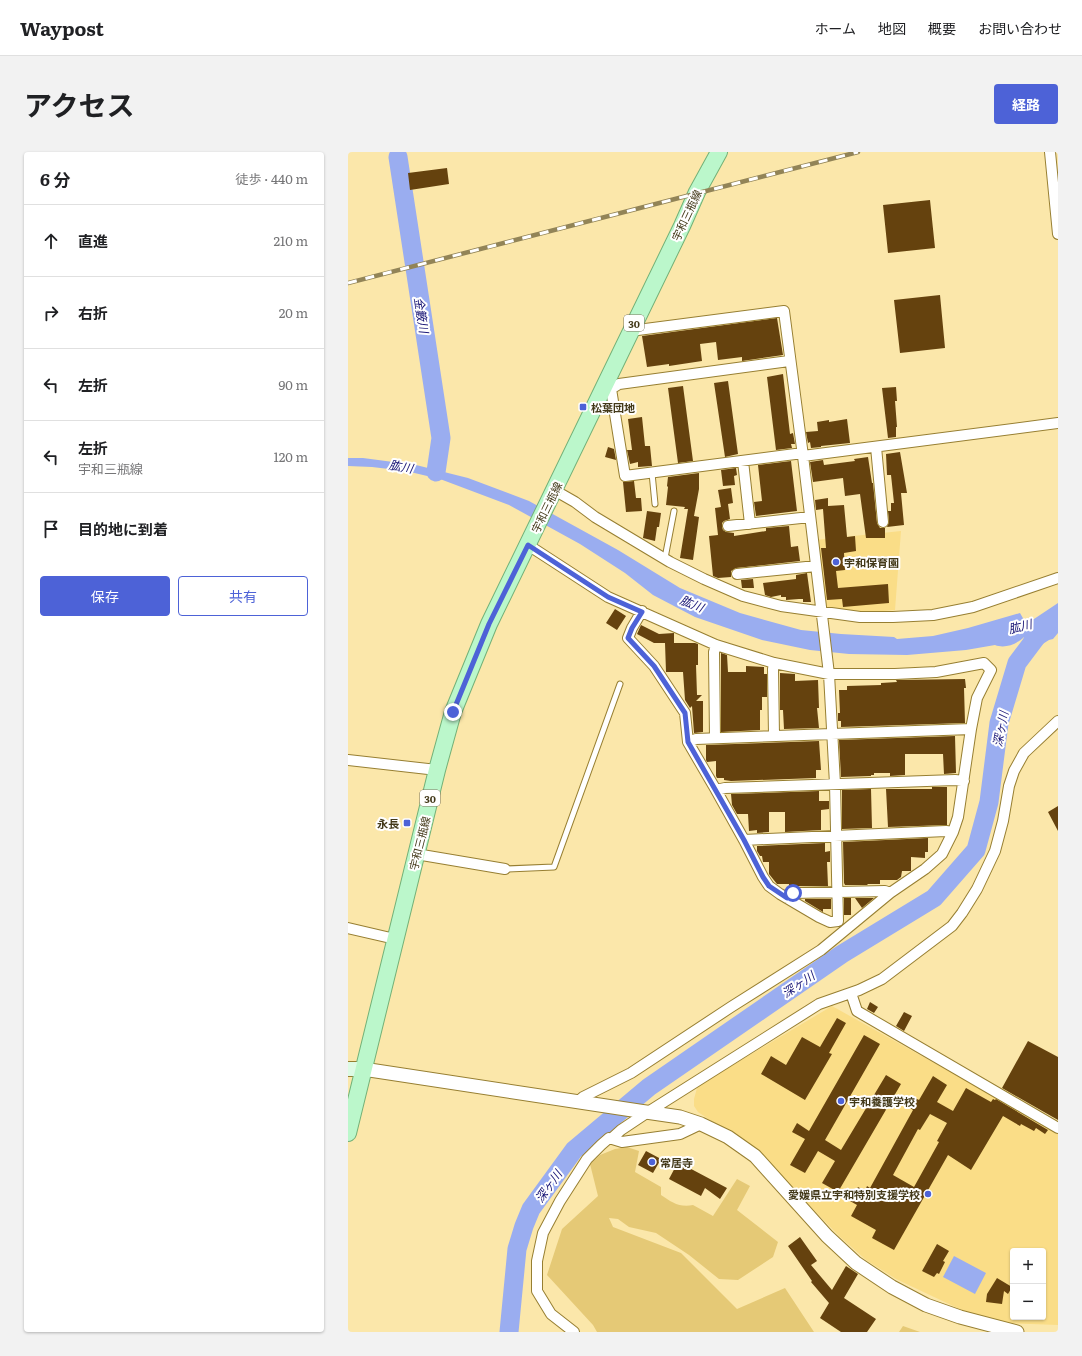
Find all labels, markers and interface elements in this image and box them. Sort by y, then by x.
text: Waypost [20,14,104,42]
text: ホーム [814,18,856,38]
text: 地図 [878,18,906,38]
text: 概要 [928,18,956,38]
text: お問い合わせ [978,18,1062,38]
text: アクセス [24,83,135,125]
button: 経路 [994,84,1058,124]
text: 6 分 [40,166,70,191]
text: 徒歩 · 440 m [235,169,308,188]
street label: 宇和三瓶線 [667,187,705,243]
text: 直進 [78,229,108,252]
icon: ahead [40,230,62,252]
text: 210 m [273,231,308,250]
water label: 金籔川 [410,296,434,336]
text: 右折 [78,301,108,324]
icon: right [40,302,62,324]
text: 20 m [279,303,308,322]
road number: 30 [624,315,644,331]
text: 左折 [78,373,108,396]
icon: left [40,374,62,396]
text: 90 m [278,375,308,394]
place label: 松葉団地 [591,399,635,415]
marker: 松葉団地 [578,402,588,412]
text: 左折 [78,436,108,459]
icon: left [40,446,62,468]
text: 120 m [273,447,308,466]
water label: 肱川 [388,455,416,477]
text: 宇和三瓶線 [78,459,143,478]
street label: 宇和三瓶線 [527,479,565,535]
text: 目的地に到着 [78,517,168,540]
icon: arrive [40,518,62,540]
place label: 宇和保育園 [844,554,899,570]
marker: 宇和保育園 [831,557,841,567]
button: 保存 [40,576,170,616]
button: 共有 [178,576,308,616]
water label: 肱川 [677,590,708,617]
water label: 肱川 [1006,614,1036,637]
route end [444,703,462,721]
water label: 深ヶ川 [988,708,1013,748]
road number: 30 [420,790,440,806]
street label: 宇和三瓶線 [405,814,433,872]
place label: 永長 [377,815,399,831]
marker: 永長 [402,818,412,828]
route start [784,884,802,902]
water label: 深ヶ川 [778,965,820,1002]
place label: 宇和養護学校 [849,1093,915,1109]
marker: 宇和養護学校 [836,1096,846,1106]
place label: 常居寺 [660,1154,693,1170]
marker: 常居寺 [647,1157,657,1167]
water label: 深ヶ川 [530,1165,567,1206]
place label: 愛媛県立宇和特別支援学校 [788,1186,920,1202]
marker: 愛媛県立宇和特別支援学校 [923,1189,933,1199]
map controls [1010,1248,1046,1320]
button: + [1010,1248,1046,1284]
button: − [1010,1284,1046,1320]

